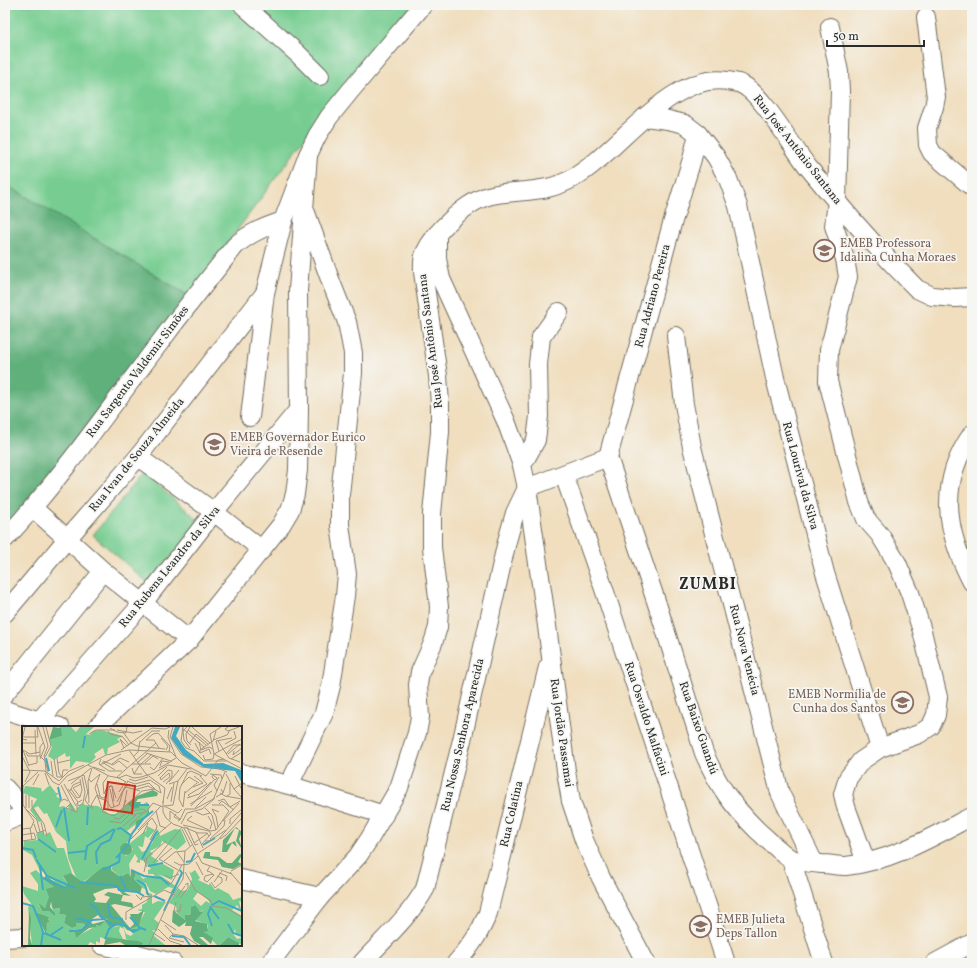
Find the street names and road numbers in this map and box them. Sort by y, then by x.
street label: Rua José Antônio Santana [749,92,845,208]
street label: Rua Adriano Pereira [631,242,675,350]
street label: Rua José Antônio Santana [415,273,447,409]
street label: Rua Sargento Valdemir Simões [83,303,193,441]
street label: Rua Ivan de Souza Almeida [86,394,188,516]
street label: Rua Lourival da Silva [778,420,822,532]
street label: Rua Rubens Leandro da Silva [116,503,224,631]
street label: Rua Nova Venécia [725,603,763,697]
street label: Rua Nossa Senhora Aparecida [438,657,488,813]
street label: Rua Osvaldo Malfacini [620,660,672,778]
street label: Rua Jordão Passamai [545,678,577,789]
street label: Rua Baixo Guandú [675,679,721,777]
street label: Rua Colatina [497,779,527,849]

